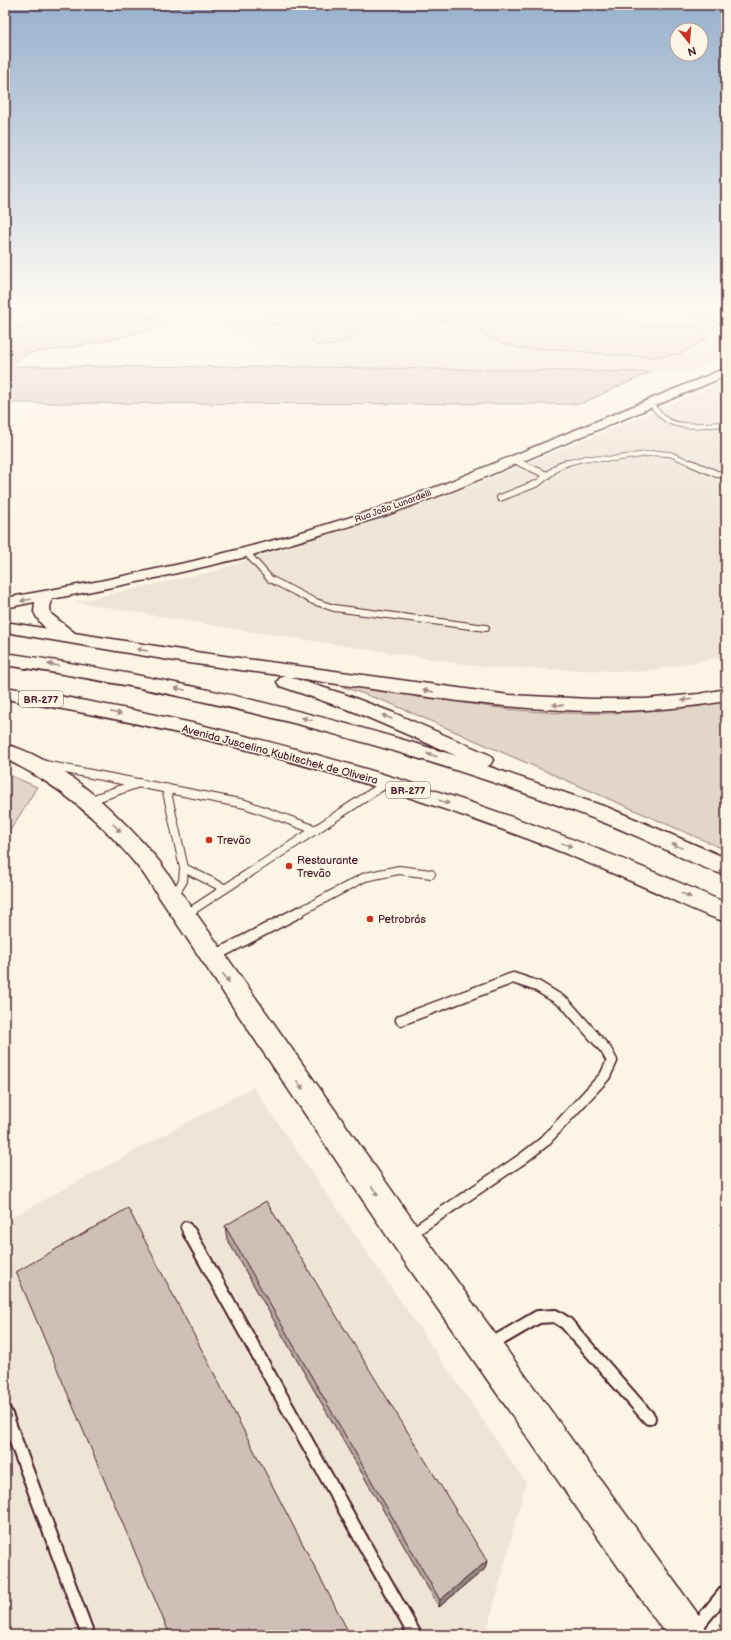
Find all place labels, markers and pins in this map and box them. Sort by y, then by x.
place label: Trevão [217,834,251,847]
marker: Trevão [204,835,214,845]
place label: Restaurante Trevão [297,854,358,880]
marker: Restaurante Trevão [284,861,294,871]
place label: Petrobrás [378,913,427,926]
marker: Petrobrás [365,914,375,924]

